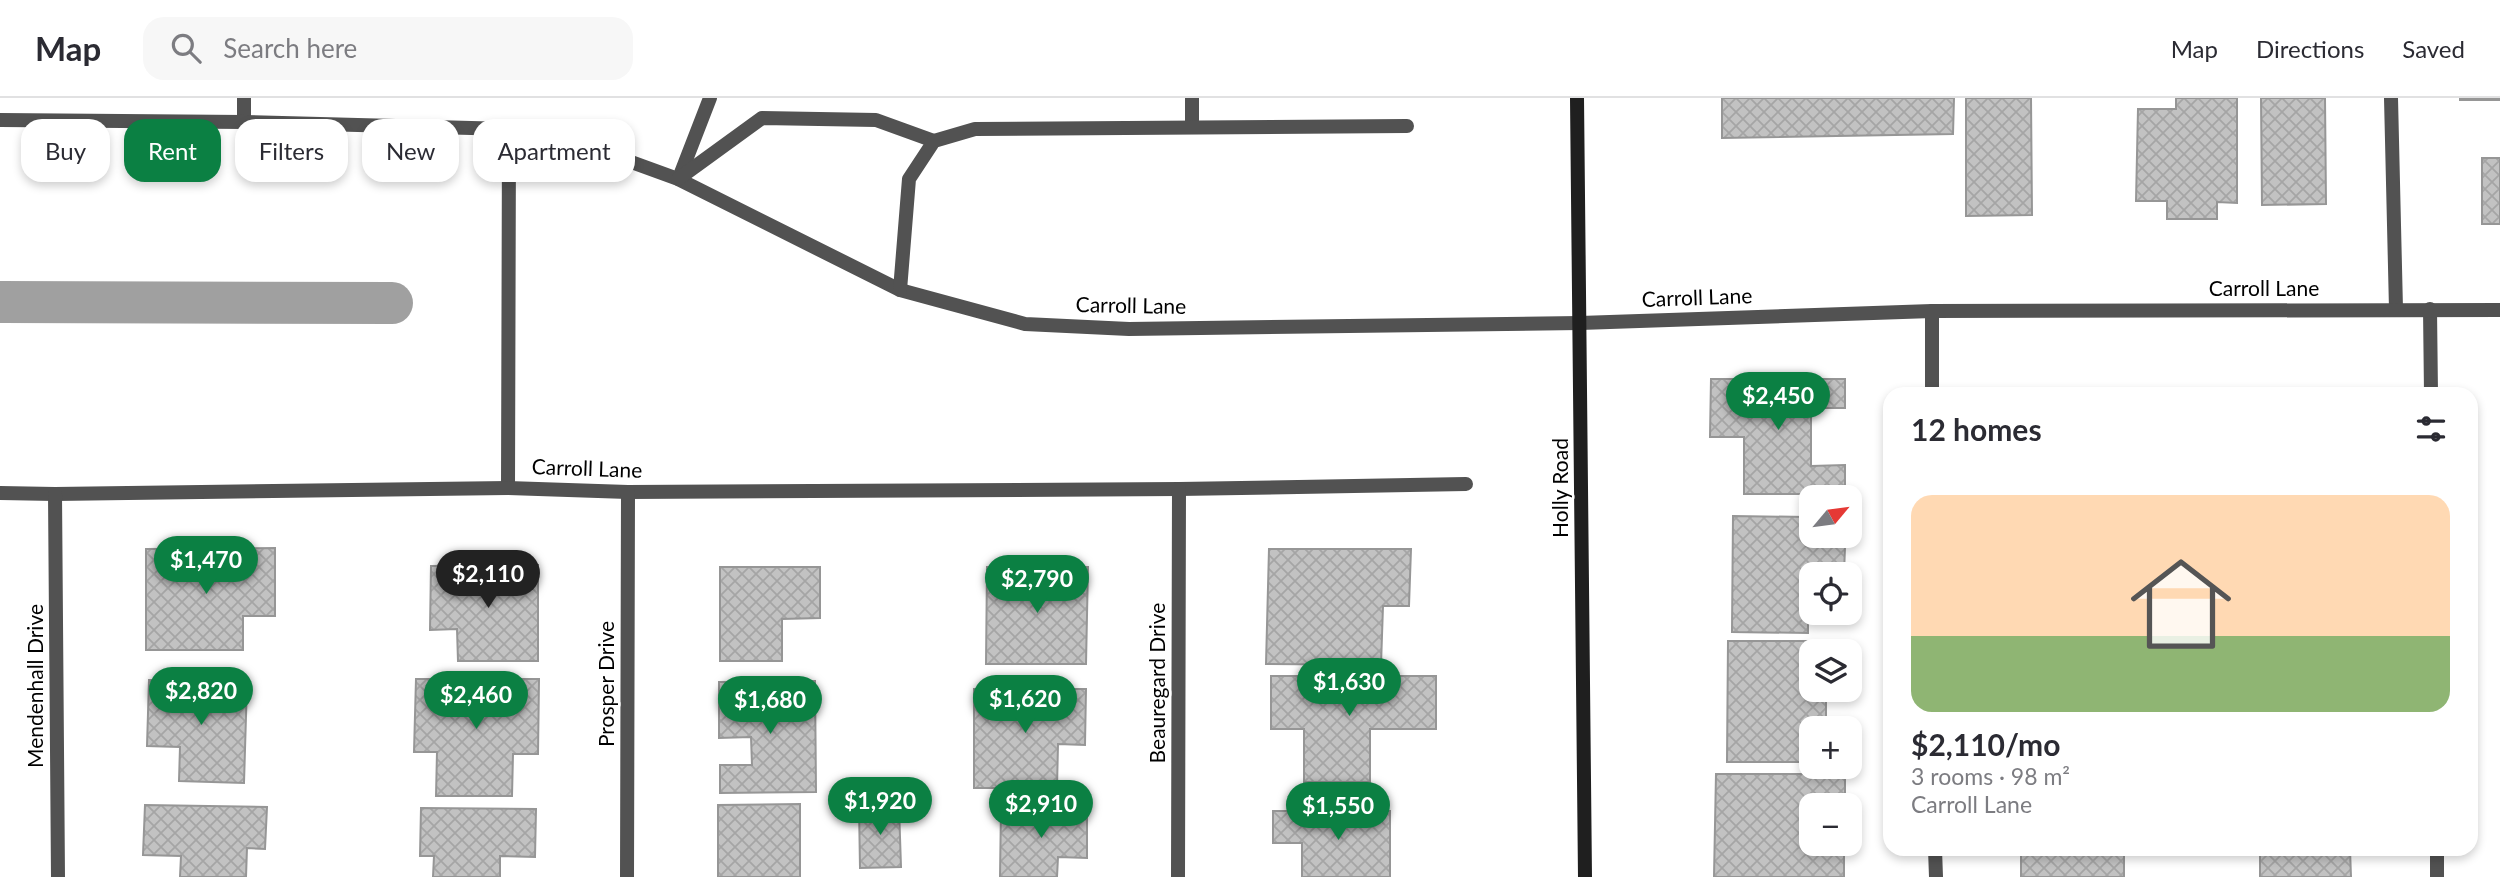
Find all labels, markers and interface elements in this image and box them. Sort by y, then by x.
search box [143,17,633,80]
text: Map [35,28,101,68]
icon: search [167,29,205,67]
text: Search here [223,32,357,64]
text: Map [2171,34,2218,63]
text: Directions [2256,34,2364,63]
text: Saved [2402,34,2465,63]
chip: Buy [21,119,110,182]
chip: Rent [124,119,221,182]
chip: Filters [235,119,348,182]
chip: New [362,119,459,182]
chip: Apartment [473,119,635,182]
street label: Carroll Lane [2209,275,2319,300]
street label: Carroll Lane [1641,282,1753,311]
street label: Carroll Lane [1076,291,1187,318]
pin: $2,450 [1721,372,1835,432]
text: $2,450 [1742,381,1814,409]
icon: filters [2412,410,2450,448]
text: 12 homes [1911,411,2042,447]
street label: Holly Road [1547,438,1572,538]
street label: Carroll Lane [531,453,643,482]
north arrow [1799,485,1862,548]
map controls [1799,485,1862,856]
pin: $1,470 [149,536,263,596]
icon: home [2118,541,2244,667]
text: $1,470 [170,545,242,573]
pin: $2,110 [431,550,545,610]
pin: $2,790 [980,556,1094,615]
text: $2,110 [452,559,524,587]
button: locate [1799,562,1862,625]
text: $2,790 [1001,564,1073,592]
street label: Beauregard Drive [1144,603,1169,763]
street label: Mendenhall Drive [22,604,47,768]
street label: Prosper Drive [593,621,618,747]
button: layers [1799,639,1862,702]
pin: $1,630 [1292,658,1406,718]
text: $1,630 [1313,667,1385,695]
pin: $2,820 [144,668,258,727]
pin: $2,460 [419,672,533,731]
text: $2,820 [165,676,237,704]
pin: $1,680 [713,676,827,736]
pin: $1,620 [968,676,1082,735]
text: $2,460 [440,680,512,708]
text: $1,620 [989,684,1061,712]
text: $1,680 [734,685,806,713]
button: + [1799,716,1862,779]
text: $2,110/mo [1911,726,2060,762]
text: 3 rooms · 98 m² [1911,762,2070,790]
pin: $1,920 [823,778,937,837]
pin: $2,910 [984,780,1098,840]
pin: $1,550 [1281,782,1395,842]
text: $1,920 [844,786,916,814]
text: $2,910 [1005,789,1077,817]
text: Carroll Lane [1911,790,2032,818]
text: $1,550 [1302,791,1374,819]
button: − [1799,793,1862,856]

